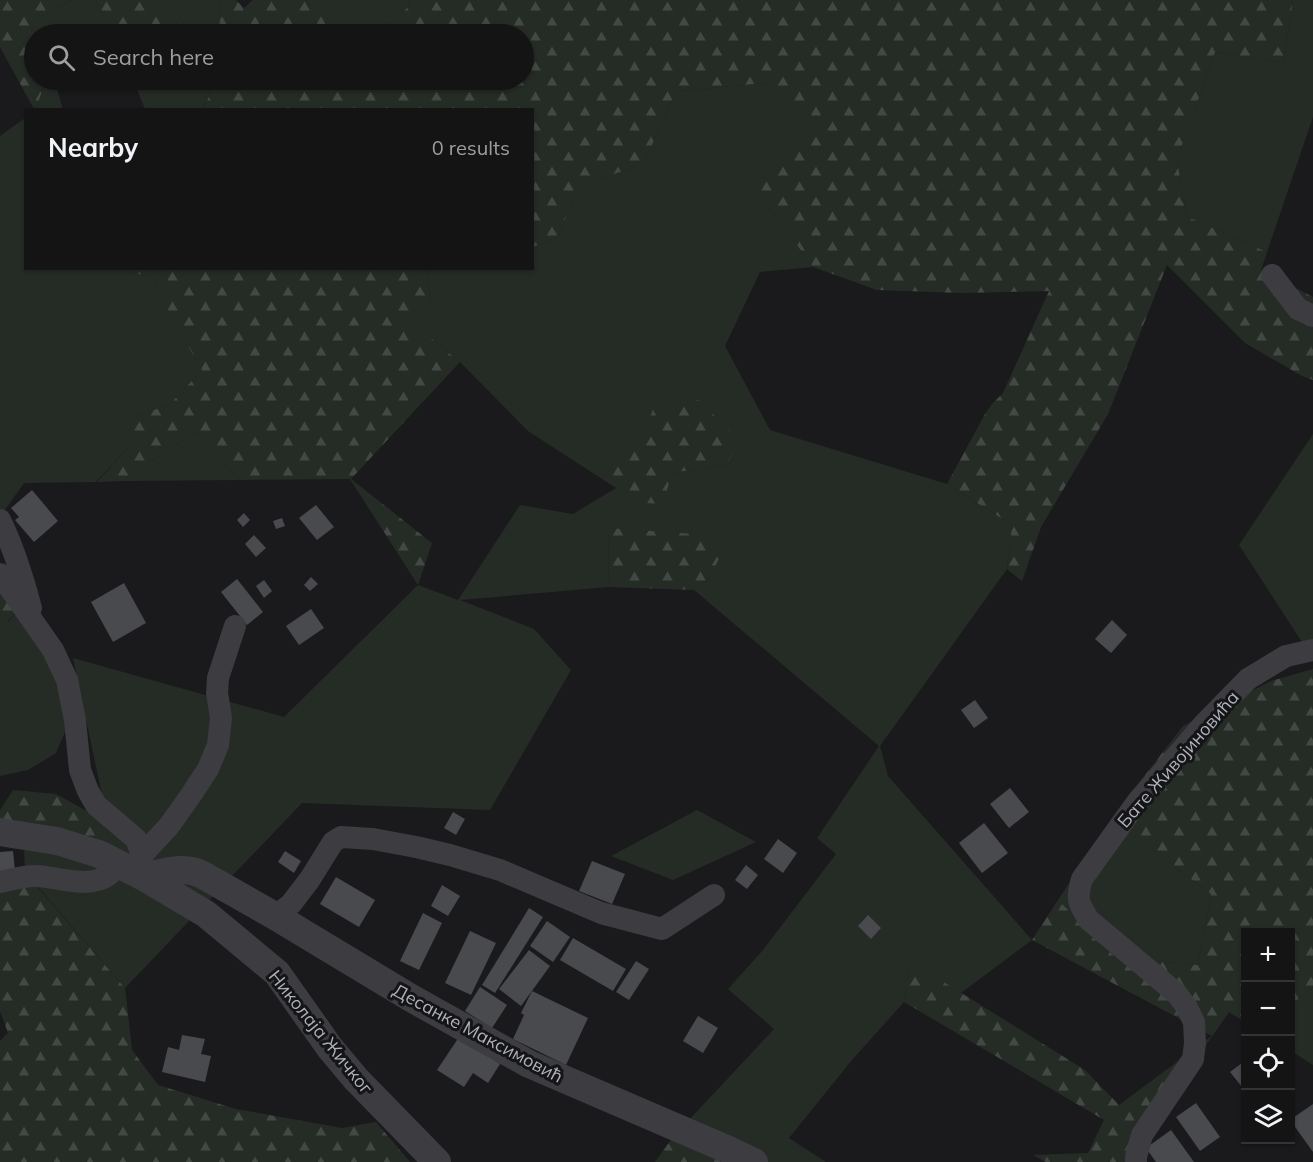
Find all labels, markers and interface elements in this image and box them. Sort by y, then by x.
search box [24,24,534,90]
icon: search [45,41,78,74]
text: Search here [93,43,214,71]
text: Nearby [48,131,138,164]
text: 0 results [432,135,510,160]
street label: Бате Живојиновића [1112,686,1244,832]
map controls [1241,928,1295,1144]
button: + [1241,928,1295,982]
street label: Николаја Жичког [264,965,378,1099]
street label: Десанке Максимовић [389,978,567,1088]
button: − [1241,982,1295,1036]
button: locate [1241,1036,1295,1090]
button: layers [1241,1090,1295,1144]

